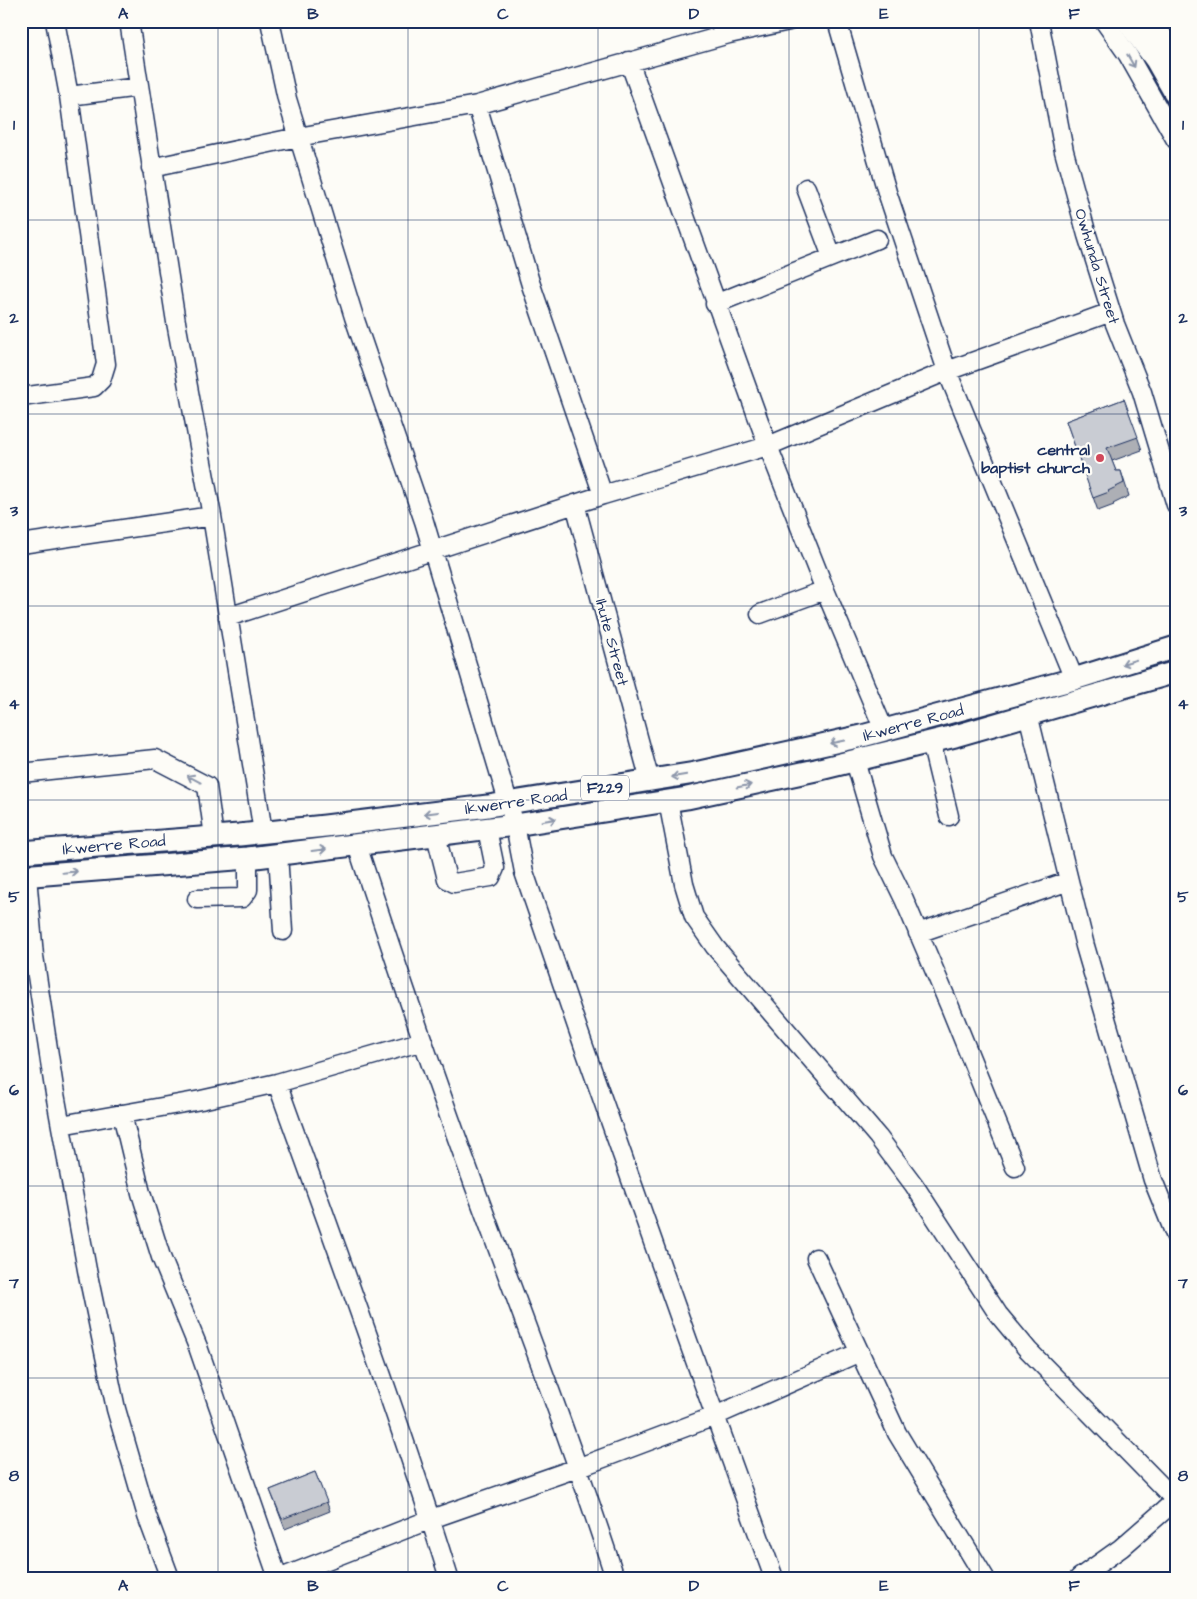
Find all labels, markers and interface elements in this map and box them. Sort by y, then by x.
text: A [118,3,129,25]
text: B [307,3,319,25]
text: C [497,3,509,25]
text: D [689,3,700,25]
text: E [879,3,889,25]
text: F [1068,3,1080,25]
one-way arrow [1127,54,1137,68]
text: 1 [13,114,16,136]
text: 1 [1182,114,1185,136]
street label: Owhunda Street [1069,206,1125,327]
text: 2 [8,307,19,329]
text: 2 [1177,307,1188,329]
place label: central baptist church [981,439,1091,479]
marker: central baptist church [1094,452,1106,464]
text: 3 [9,500,19,522]
text: 3 [1178,500,1188,522]
street label: Ihute Street [590,596,634,689]
one-way arrow [1122,657,1138,667]
text: 4 [9,693,20,715]
text: 4 [1178,693,1189,715]
street label: Ikwerre Road [861,699,966,747]
one-way arrow [830,738,846,747]
one-way arrow [671,771,687,781]
one-way arrow [186,774,201,784]
road number: F229 [581,776,629,800]
one-way arrow [735,781,751,790]
street label: Ikwerre Road [463,784,569,820]
one-way arrow [424,808,440,818]
one-way arrow [541,815,557,825]
street label: Ikwerre Road [62,830,167,860]
one-way arrow [310,845,326,855]
one-way arrow [62,868,78,877]
text: 5 [8,886,20,908]
text: 5 [1177,886,1189,908]
text: 6 [9,1079,19,1101]
text: 6 [1178,1079,1188,1101]
text: 7 [8,1272,19,1294]
text: 7 [1177,1272,1188,1294]
text: 8 [9,1465,20,1487]
text: 8 [1178,1465,1189,1487]
text: A [118,1575,129,1597]
text: B [307,1575,319,1597]
text: C [497,1575,509,1597]
text: D [689,1575,700,1597]
text: E [879,1575,889,1597]
text: F [1068,1575,1080,1597]

